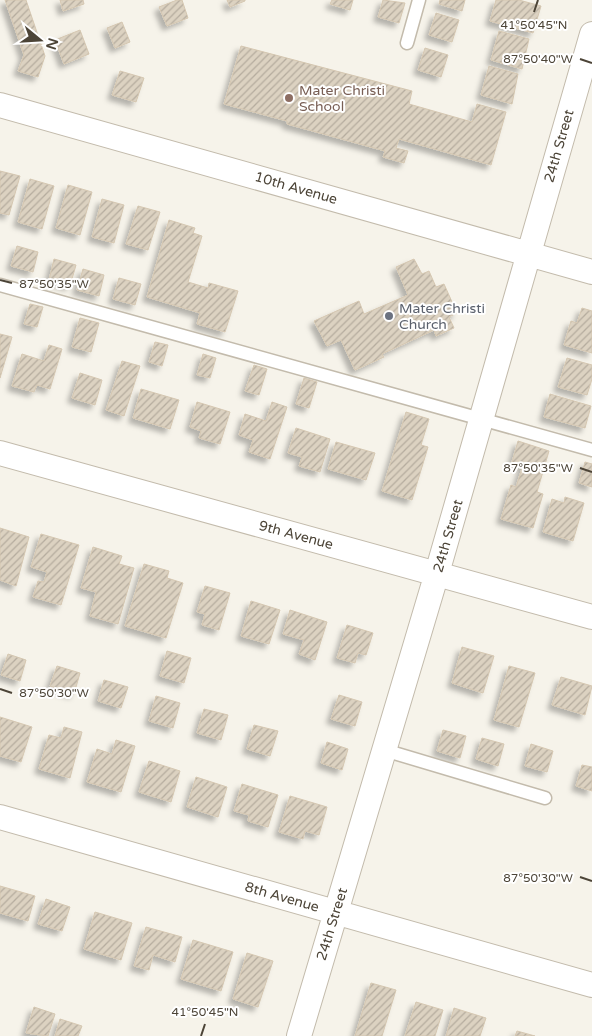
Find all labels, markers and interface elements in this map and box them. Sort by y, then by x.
north arrow [15,15,65,65]
text: 41°50'45"N [501,18,568,32]
text: N [42,36,62,52]
text: 87°50'40"W [503,52,573,66]
place label: Mater Christi School [299,82,385,115]
marker: Mater Christi School [283,92,295,104]
street label: 24th Street [540,107,578,184]
street label: 10th Avenue [253,168,339,208]
text: 87°50'35"W [19,277,89,291]
place label: Mater Christi Church [399,300,485,333]
marker: Mater Christi Church [383,310,395,322]
text: 87°50'35"W [503,461,573,475]
street label: 24th Street [429,497,467,574]
street label: 9th Avenue [257,517,335,553]
text: 87°50'30"W [19,686,89,700]
text: 87°50'30"W [503,871,573,885]
street label: 8th Avenue [243,878,321,916]
street label: 24th Street [313,885,351,962]
text: 41°50'45"N [172,1005,239,1019]

